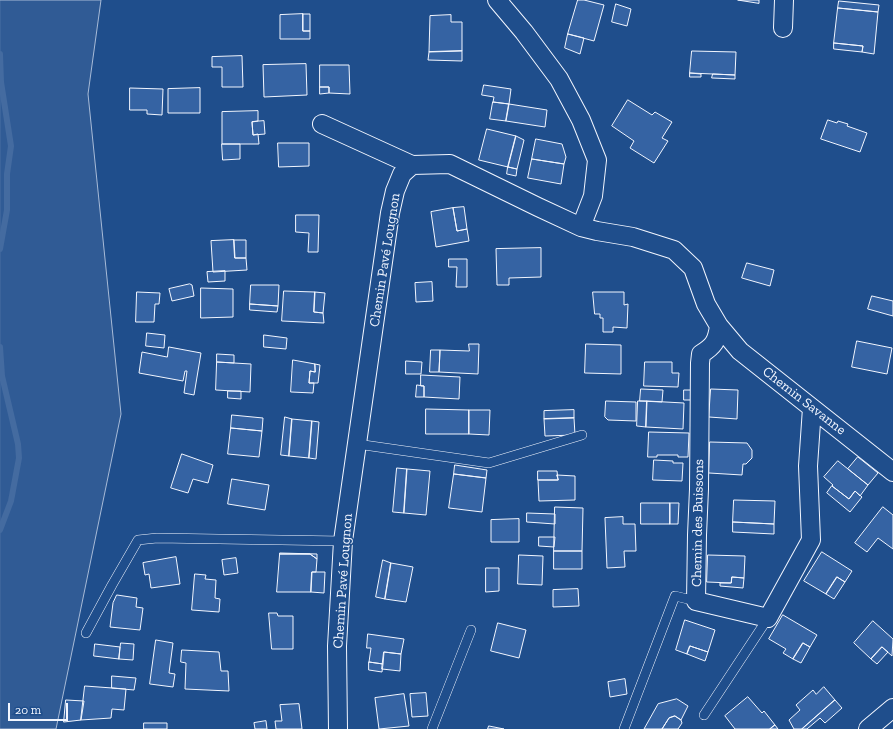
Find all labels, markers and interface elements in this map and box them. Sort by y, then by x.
street label: Chemin Pavé Lougnon [366,192,404,328]
street label: Chemin Savanne [759,363,849,439]
street label: Chemin des Buissons [688,459,708,587]
street label: Chemin Pavé Lougnon [330,513,356,649]
scale bar [10,695,70,721]
text: 20 m [15,703,41,717]

